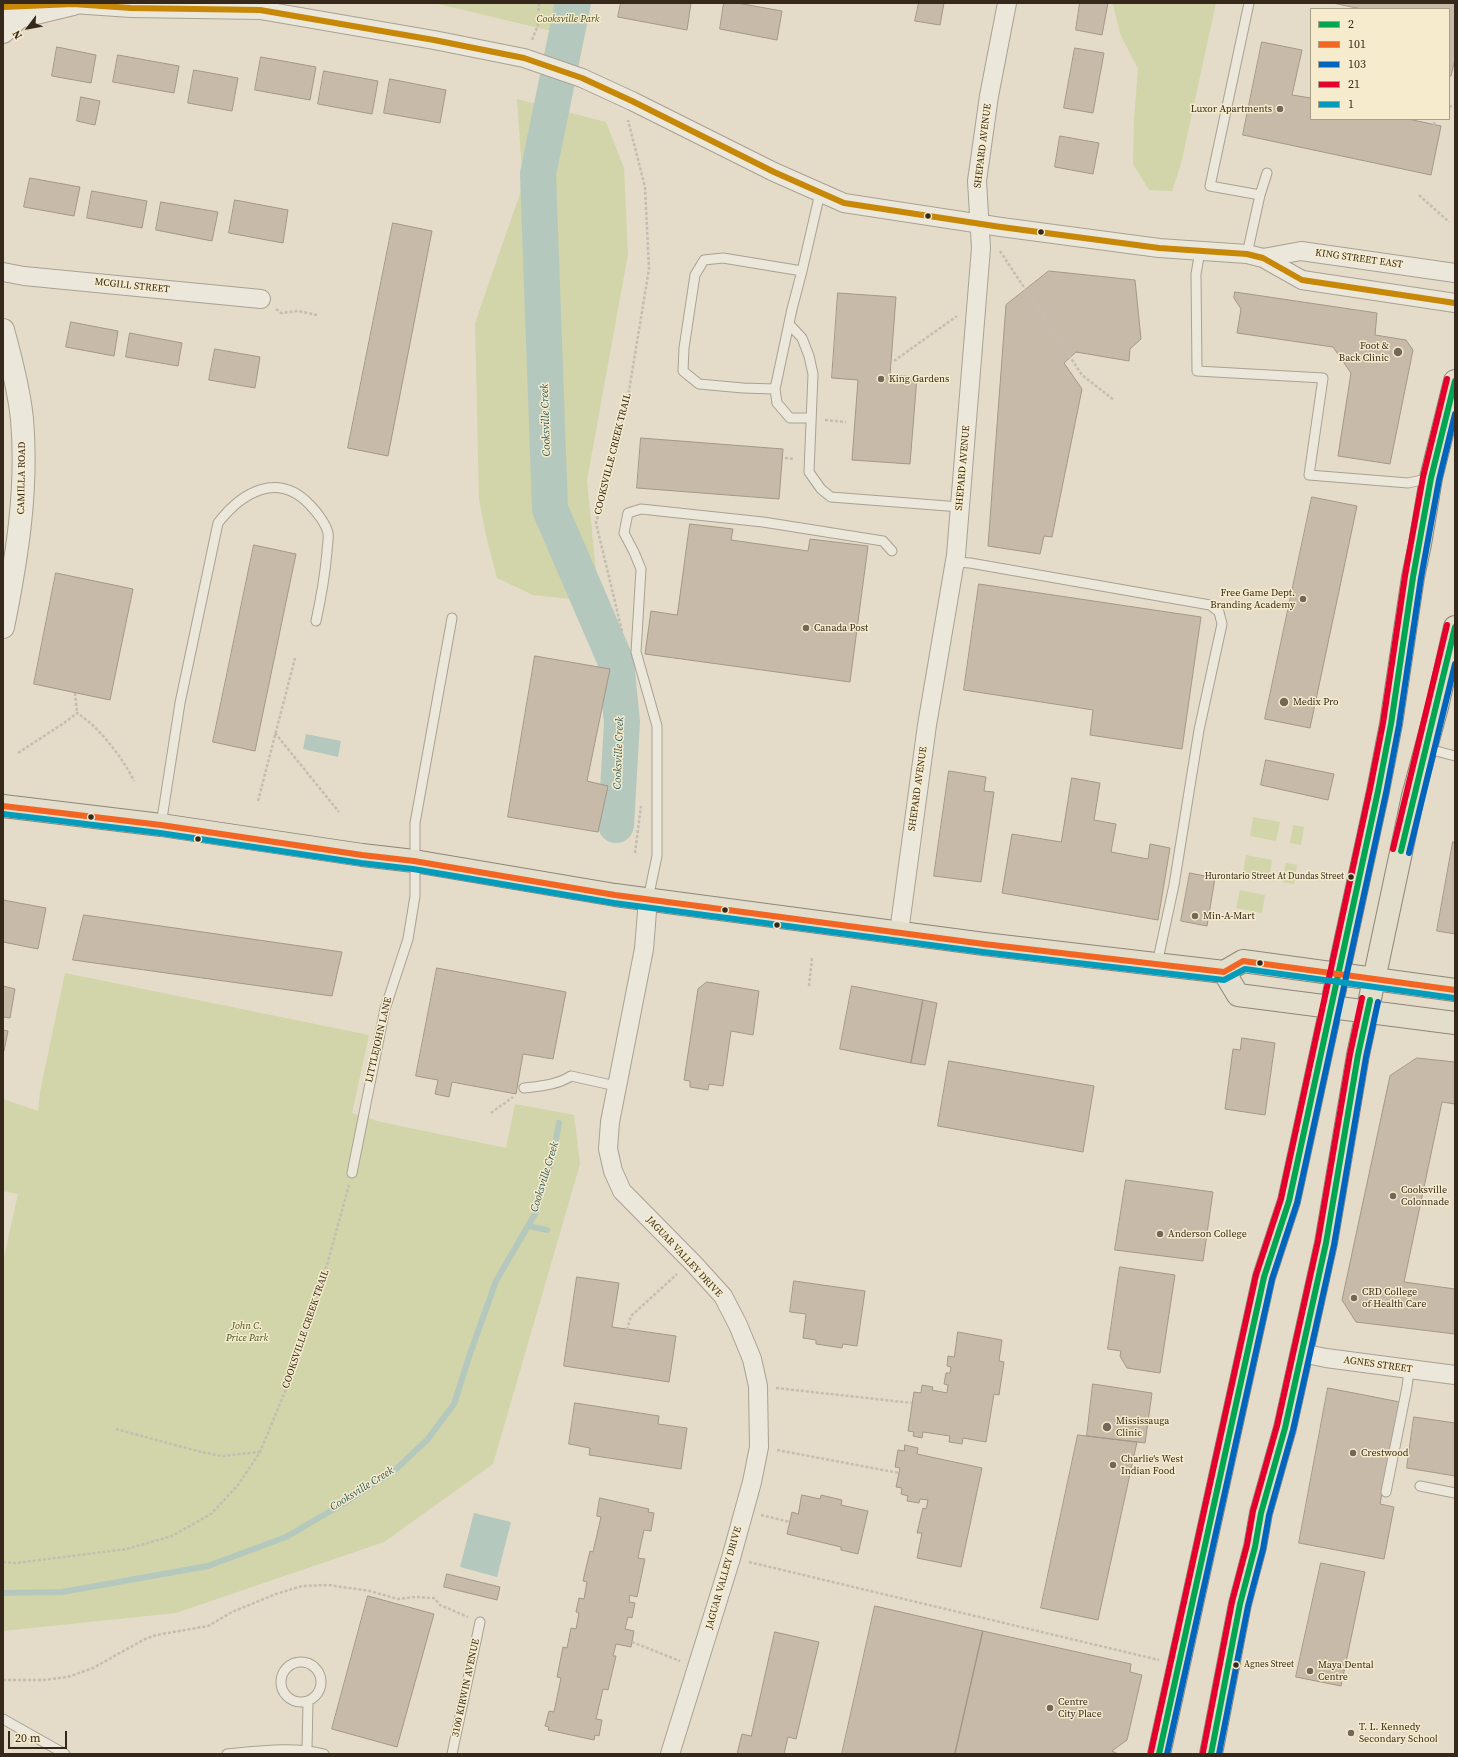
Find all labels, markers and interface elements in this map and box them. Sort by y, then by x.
north arrow [8,8,48,48]
legend [1310,8,1450,120]
park label: Cooksville Park [537,13,599,25]
text: 2 [1348,16,1354,32]
text: N [9,27,26,42]
text: 101 [1348,36,1366,52]
text: 103 [1348,56,1366,72]
text: 21 [1348,76,1360,92]
text: 1 [1348,96,1354,112]
street label: SHEPARD AVENUE [972,103,994,189]
place label: Luxor Apartments [1191,103,1272,115]
marker: Luxor Apartments [1275,104,1285,114]
unlabelled marker [923,211,933,221]
unlabelled marker [1036,227,1046,237]
street label: KING STREET EAST [1314,247,1404,271]
street label: MCGILL STREET [94,276,170,296]
place label: Foot & Back Clinic [1339,340,1389,364]
marker: Foot & Back Clinic [1392,346,1404,358]
place label: King Gardens [889,373,949,385]
marker: King Gardens [876,374,886,384]
water label: Cooksville Creek [538,383,554,457]
street label: COOKSVILLE CREEK TRAIL [592,392,634,516]
street label: SHEPARD AVENUE [953,425,973,511]
street label: CAMILLA ROAD [15,441,29,515]
place label: Free Game Dept. Branding Academy [1210,587,1295,610]
marker: Free Game Dept. Branding Academy [1298,594,1308,604]
place label: Canada Post [814,622,868,634]
marker: Canada Post [801,623,811,633]
marker: Medix Pro [1278,696,1290,708]
place label: Medix Pro [1293,696,1339,708]
water label: Cooksville Creek [611,716,627,790]
street label: SHEPARD AVENUE [906,746,930,832]
unlabelled marker [86,812,96,822]
unlabelled marker [193,834,203,844]
place label: Hurontario Street At Dundas Street [1205,872,1344,882]
marker: Hurontario Street At Dundas Street [1346,872,1356,882]
unlabelled marker [720,905,730,915]
place label: Min-A-Mart [1203,910,1255,922]
marker: Min-A-Mart [1190,911,1200,921]
unlabelled marker [772,920,782,930]
unlabelled marker [1255,958,1265,968]
street label: LITTLEJOHN LANE [363,996,395,1084]
water label: Cooksville Creek [528,1140,562,1214]
place label: Cooksville Colonnade [1401,1184,1449,1208]
marker: Cooksville Colonnade [1388,1191,1398,1201]
street label: JAGUAR VALLEY DRIVE [643,1214,725,1300]
place label: Anderson College [1168,1228,1247,1240]
marker: Anderson College [1155,1229,1165,1239]
street label: COOKSVILLE CREEK TRAIL [280,1268,332,1390]
place label: CRD College of Health Care [1362,1286,1426,1310]
marker: CRD College of Health Care [1349,1293,1359,1303]
park label: John C. Price Park [226,1320,268,1344]
street label: AGNES STREET [1343,1354,1413,1376]
place label: Mississauga Clinic [1116,1415,1169,1438]
marker: Mississauga Clinic [1101,1421,1113,1433]
place label: Crestwood [1361,1447,1408,1459]
marker: Crestwood [1348,1448,1358,1458]
place label: Charlie's West Indian Food [1121,1453,1183,1476]
marker: Charlie's West Indian Food [1108,1460,1118,1470]
water label: Cooksville Creek [328,1464,396,1514]
street label: JAGUAR VALLEY DRIVE [704,1525,744,1631]
street label: 3100 KIRWIN AVENUE [450,1638,482,1738]
place label: Maya Dental Centre [1318,1659,1374,1682]
marker: Agnes Street [1231,1660,1241,1670]
place label: Agnes Street [1244,1660,1294,1670]
marker: Maya Dental Centre [1305,1666,1315,1676]
place label: Centre City Place [1058,1696,1102,1720]
marker: Centre City Place [1045,1703,1055,1713]
place label: T. L. Kennedy Secondary School [1359,1721,1438,1744]
scale bar [10,1723,69,1749]
marker: T. L. Kennedy Secondary School [1346,1728,1356,1738]
text: 20 m [15,1730,41,1746]

